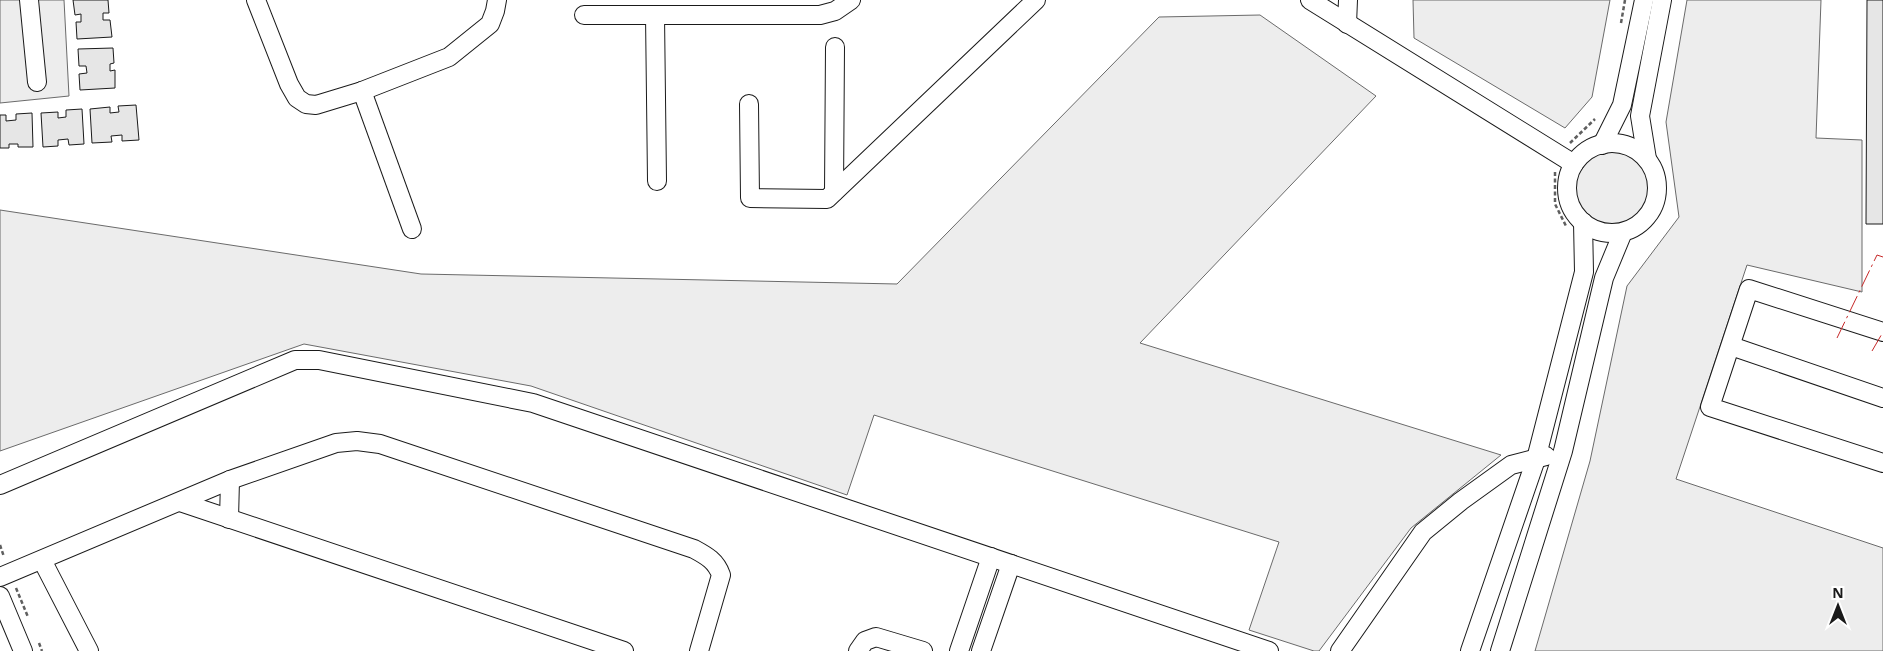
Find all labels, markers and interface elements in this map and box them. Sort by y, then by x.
north arrow [1813,581,1863,631]
text: N [1832,583,1844,602]

